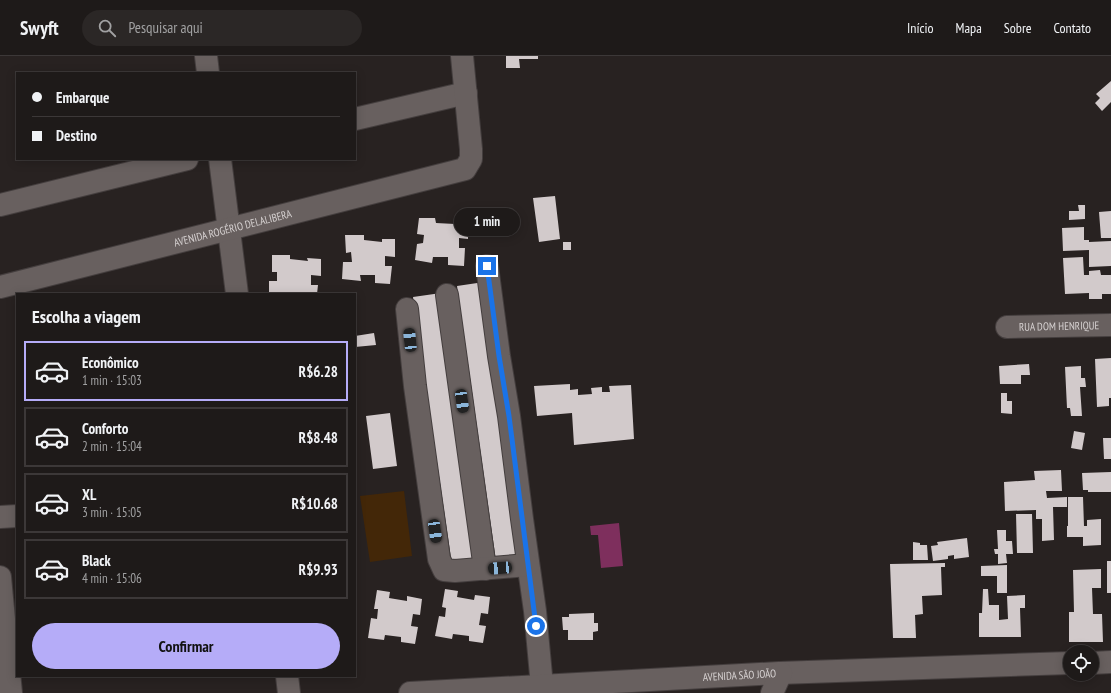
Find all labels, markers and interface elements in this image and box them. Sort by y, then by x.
search box [82,10,362,46]
text: Swyft [20,16,58,40]
icon: search [96,17,118,39]
text: Pesquisar aqui [128,18,203,37]
text: Início [907,19,934,37]
text: Mapa [956,19,982,37]
text: Sobre [1004,19,1032,37]
text: Contato [1054,19,1091,37]
text: Embarque [56,88,109,107]
text: Destino [56,126,97,145]
street label: AVENIDA ROGÉRIO DELALIBERA [172,206,294,250]
callout: 1 min [454,208,520,236]
text: 1 min [474,213,500,230]
route end [478,257,496,275]
text: Escolha a viagem [32,305,141,328]
street label: RUA DOM HENRIQUE [1019,318,1100,334]
car [403,327,417,353]
icon: car [34,353,70,389]
text: Econômico [82,353,139,372]
text: R$6.28 [299,362,338,381]
text: 1 min · 15:03 [82,372,142,389]
car [454,388,470,414]
icon: car [34,419,70,455]
text: Conforto [82,419,128,438]
text: R$8.48 [299,428,338,447]
text: 2 min · 15:04 [82,438,142,455]
icon: car [34,485,70,521]
text: XL [82,485,96,504]
text: R$10.68 [291,494,338,513]
text: 3 min · 15:05 [82,504,142,521]
car [427,518,443,544]
icon: car [34,551,70,587]
text: Black [82,551,111,570]
text: R$9.93 [299,560,338,579]
car [488,561,512,575]
text: 4 min · 15:06 [82,570,142,587]
route start [527,617,545,635]
button: Confirmar [32,623,340,669]
map controls [1063,645,1099,681]
button: locate [1063,645,1099,681]
street label: AVENIDA SÃO JOÃO [702,666,777,684]

